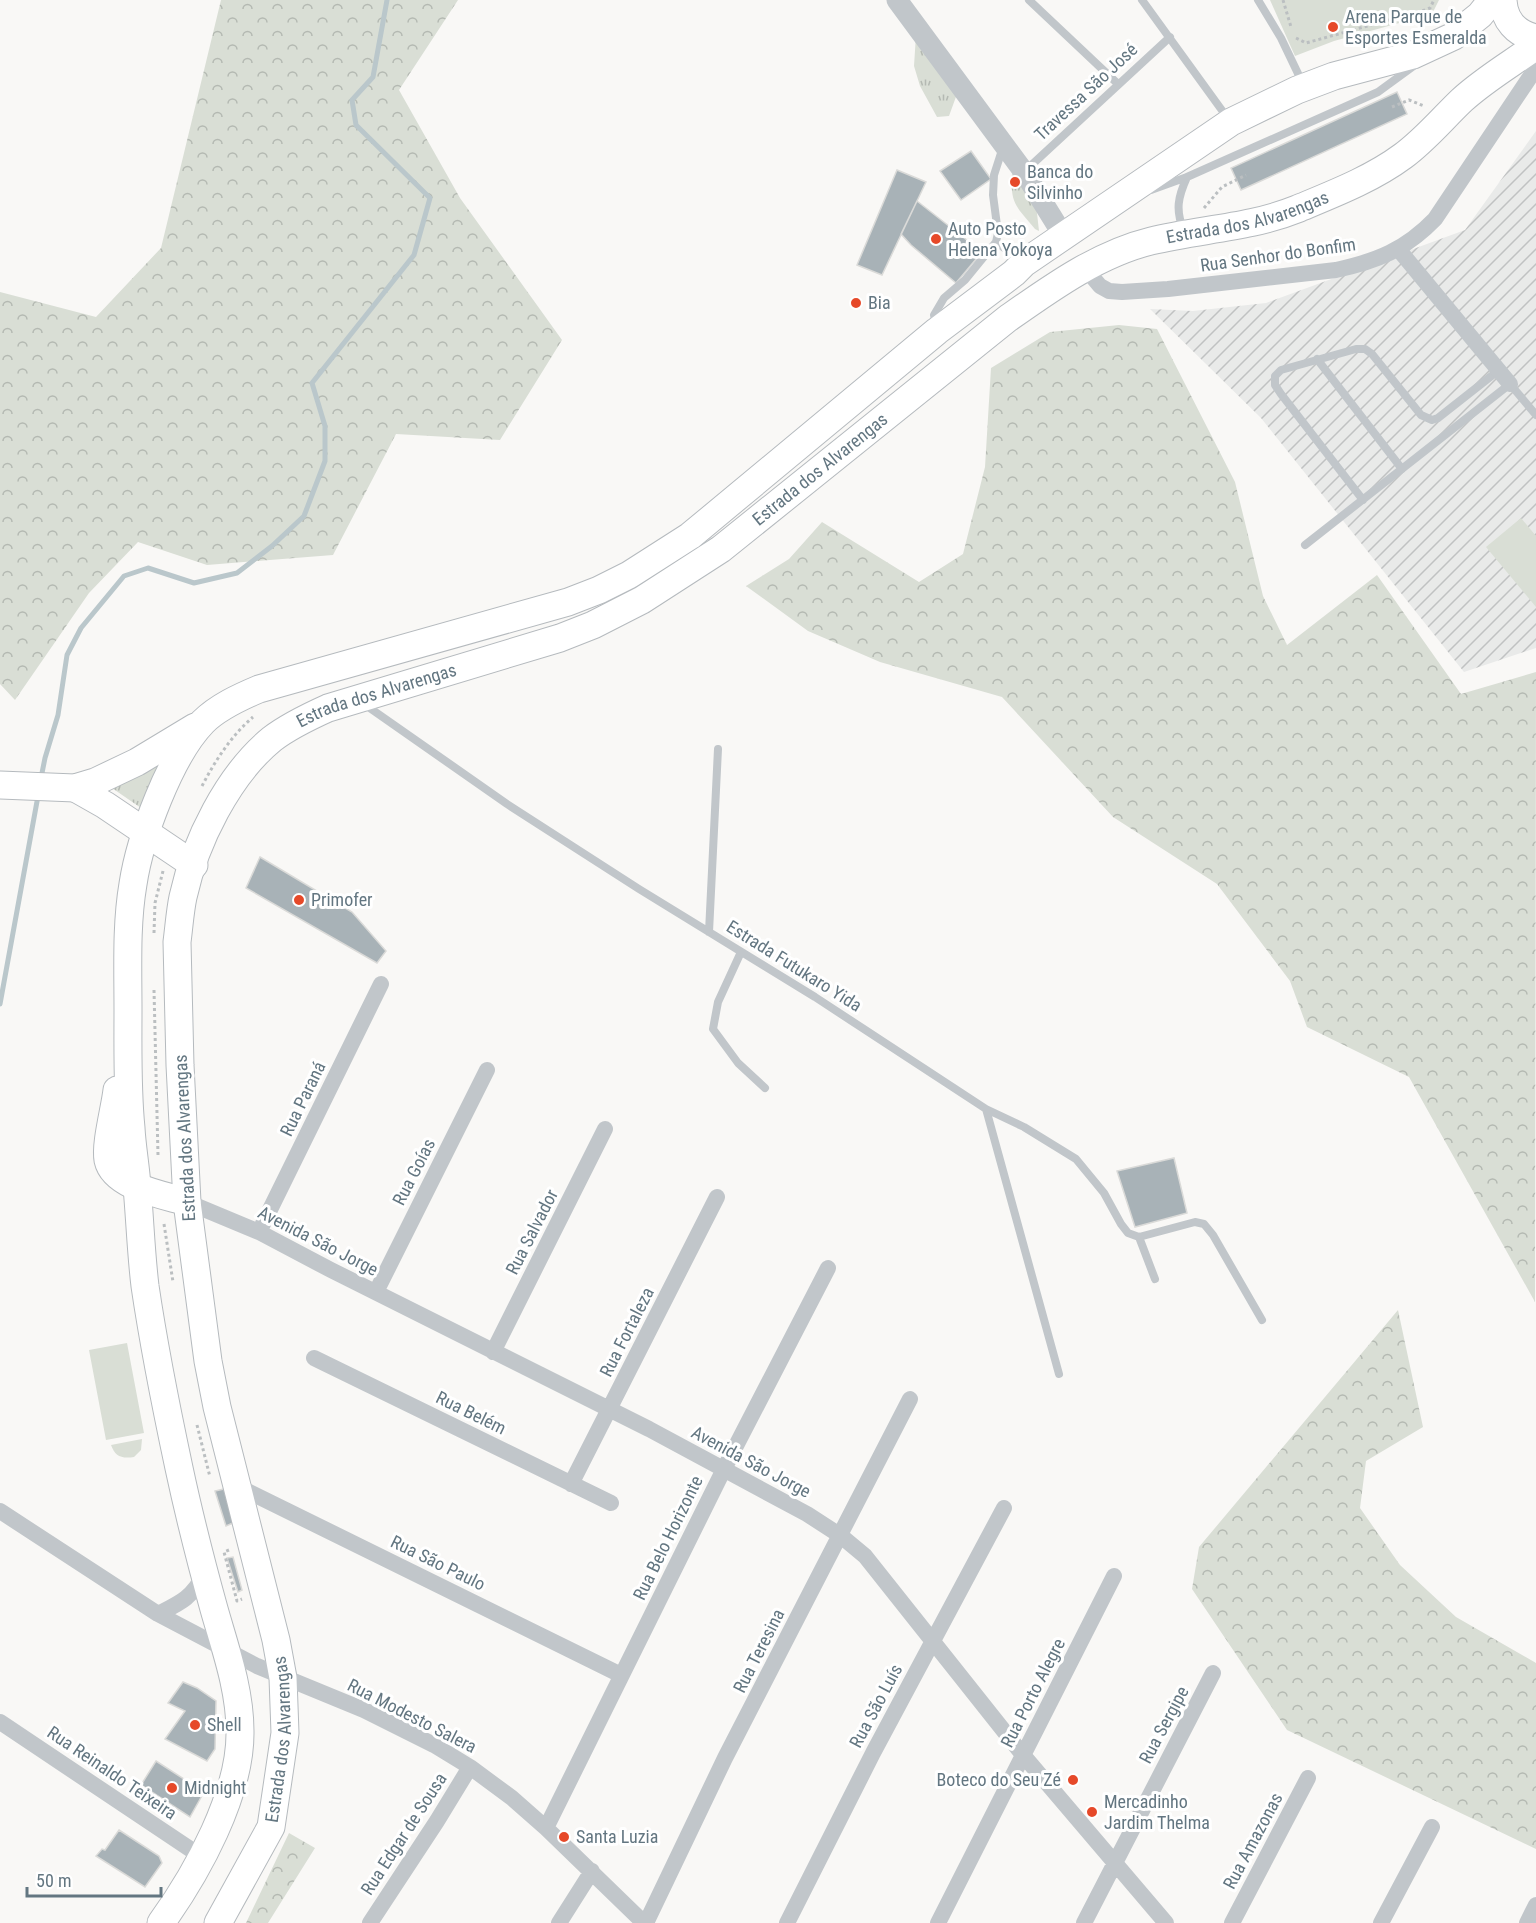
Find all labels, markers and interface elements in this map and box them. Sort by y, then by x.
place label: Arena Parque de Esportes Esmeralda [1345,6,1487,48]
marker: Arena Parque de Esportes Esmeralda [1326,20,1340,34]
street label: Travessa São José [1030,39,1141,145]
place label: Banca do Silvinho [1027,161,1093,203]
marker: Banca do Silvinho [1008,175,1022,189]
street label: Estrada dos Alvarengas [1164,186,1332,247]
place label: Auto Posto Helena Yokoya [948,218,1053,260]
marker: Auto Posto Helena Yokoya [929,232,943,246]
street label: Rua Senhor do Bonfim [1199,233,1357,276]
place label: Bia [868,292,891,313]
marker: Bia [849,296,863,310]
street label: Estrada dos Alvarengas [748,408,892,530]
street label: Estrada dos Alvarengas [293,659,459,731]
place label: Primofer [311,889,373,910]
marker: Primofer [292,893,306,907]
street label: Estrada Futukaro Yida [723,915,866,1016]
street label: Estrada dos Alvarengas [170,1054,199,1222]
street label: Rua Paraná [275,1058,330,1140]
street label: Rua Goías [388,1135,439,1209]
street label: Rua Salvador [501,1185,562,1278]
street label: Avenida São Jorge [255,1201,382,1280]
street label: Rua Fortaleza [595,1284,658,1380]
street label: Rua Belém [433,1387,510,1439]
street label: Avenida São Jorge [688,1421,814,1502]
street label: Rua Belo Horizonte [628,1472,707,1603]
street label: Rua São Paulo [388,1531,489,1594]
street label: Rua Teresina [729,1605,789,1696]
street label: Rua Porto Alegre [996,1635,1069,1751]
street label: Estrada dos Alvarengas [261,1655,295,1824]
street label: Rua São Luís [845,1660,906,1751]
street label: Rua Modesto Salera [344,1674,480,1757]
street label: Rua Sergipe [1134,1683,1193,1767]
place label: Shell [207,1714,242,1735]
marker: Shell [188,1718,202,1732]
street label: Rua Reinaldo Teixeira [44,1722,181,1824]
street label: Rua Edgar de Sousa [356,1769,451,1899]
place label: Boteco do Seu Zé [937,1769,1061,1790]
marker: Boteco do Seu Zé [1066,1773,1080,1787]
place label: Midnight [184,1777,246,1798]
marker: Midnight [165,1781,179,1795]
street label: Rua Amazonas [1218,1789,1287,1892]
place label: Mercadinho Jardim Thelma [1104,1791,1210,1833]
marker: Mercadinho Jardim Thelma [1085,1805,1099,1819]
place label: Santa Luzia [576,1826,658,1847]
marker: Santa Luzia [557,1830,571,1844]
scale bar [27,1860,160,1898]
text: 50 m [36,1870,71,1891]

